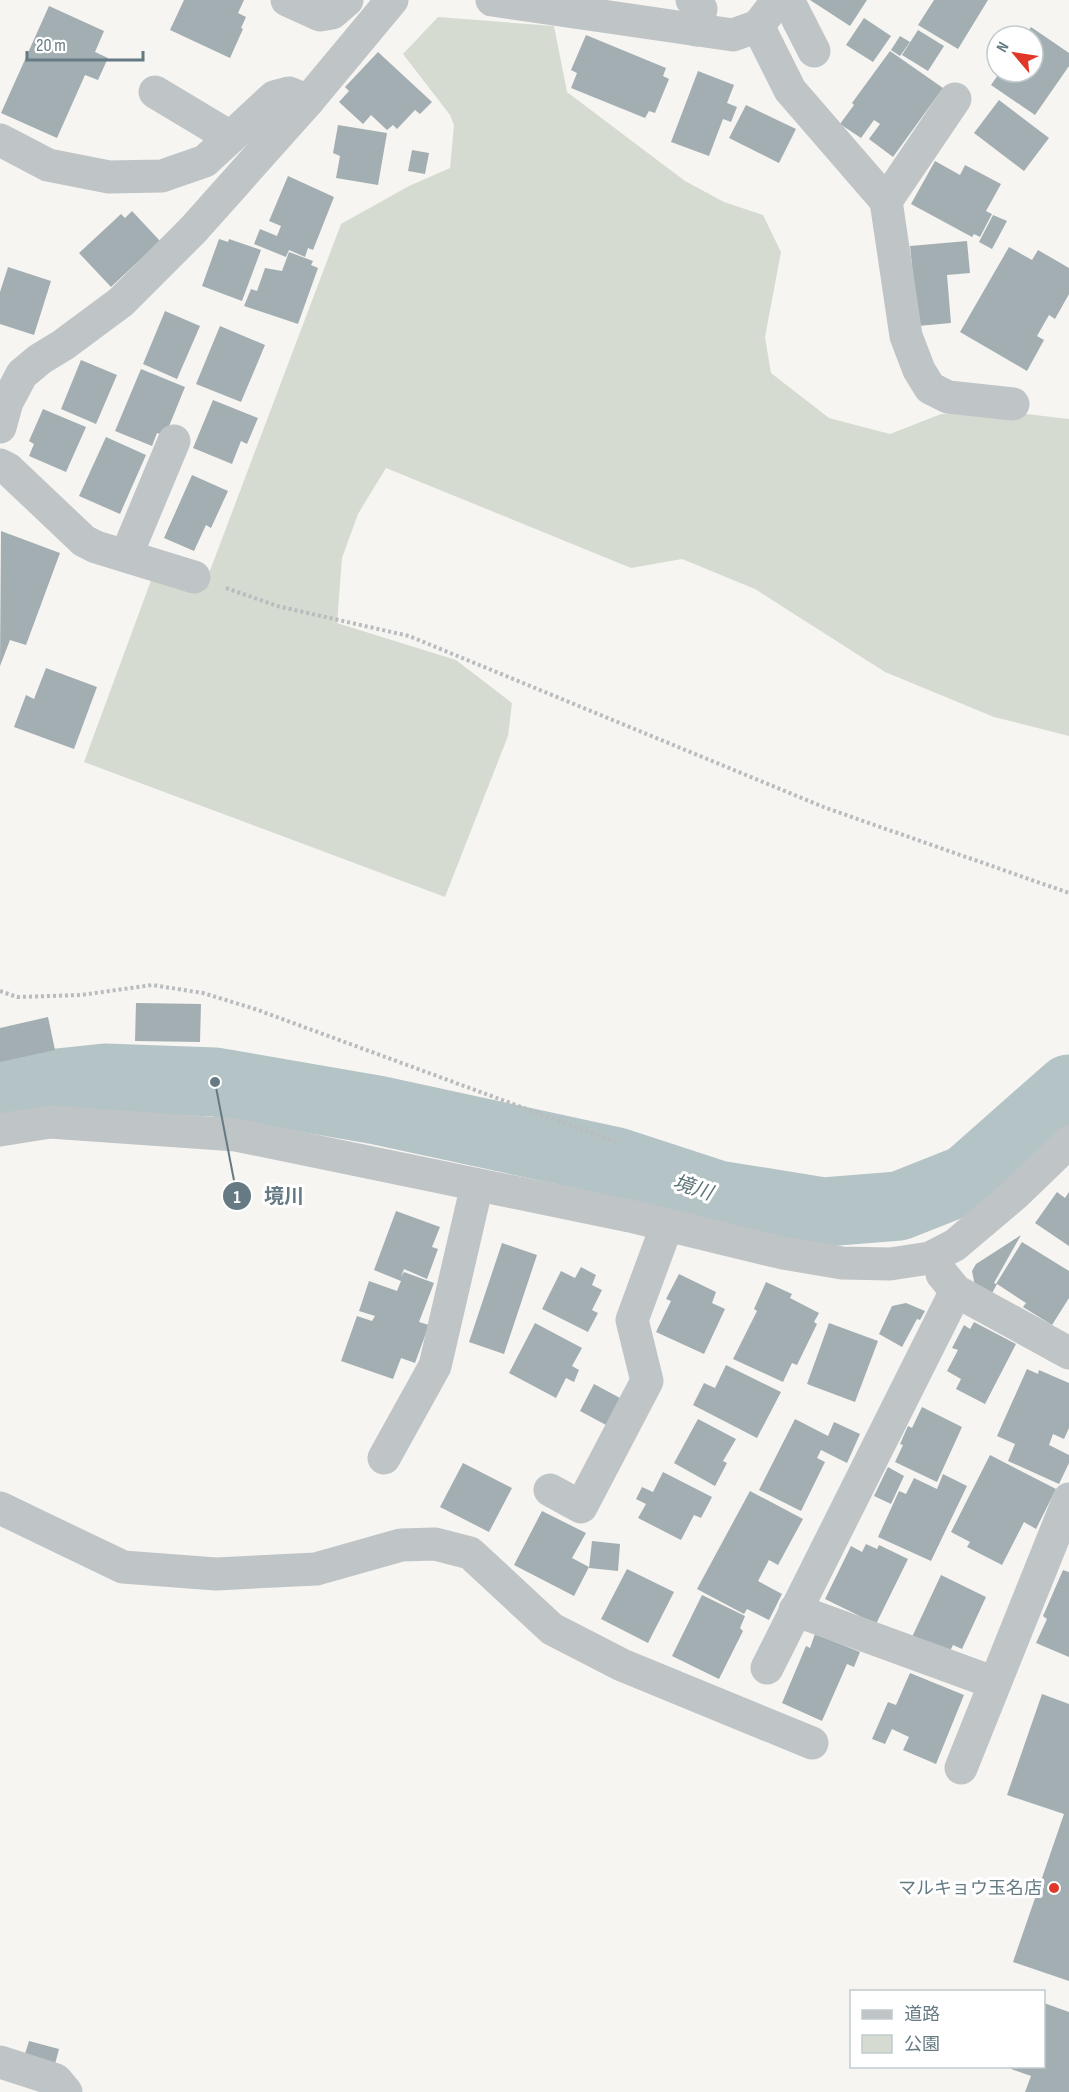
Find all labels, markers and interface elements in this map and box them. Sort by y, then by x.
scale bar [27,24,142,62]
north arrow [985,24,1045,84]
text: 20 m [36,35,66,56]
text: N [993,39,1014,56]
water label: 境川 [670,1170,717,1206]
callout: 境川 [222,1177,316,1215]
text: 境川 [264,1185,304,1209]
text: 1 [233,1187,241,1208]
place label: マルキョウ玉名店 [898,1878,1042,1899]
marker: マルキョウ玉名店 [1047,1881,1061,1895]
legend [850,1990,1045,2068]
text: 道路 [904,2004,940,2025]
text: 公園 [904,2034,940,2055]

